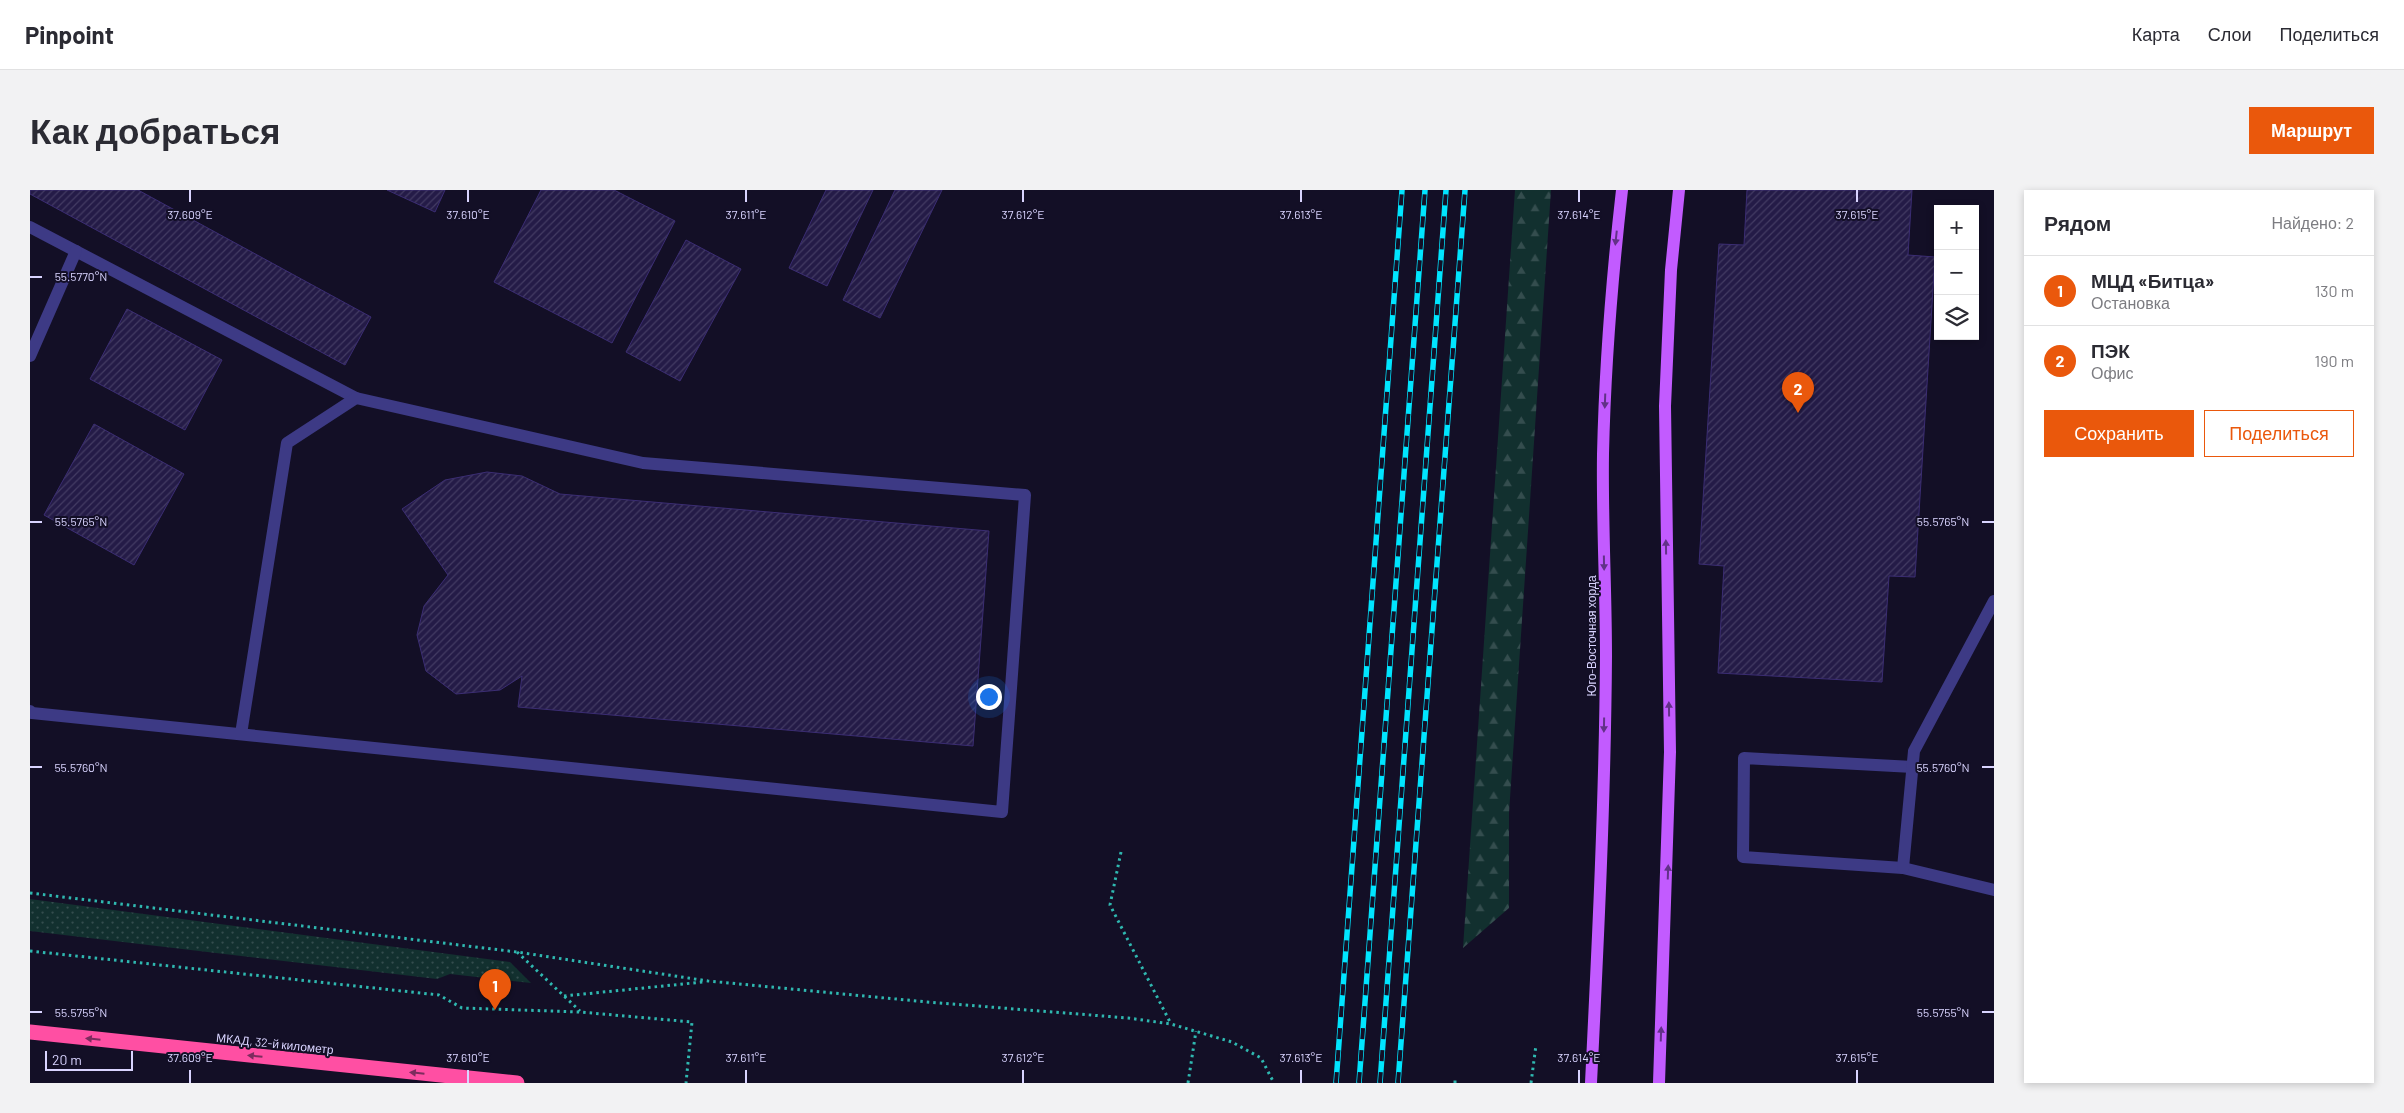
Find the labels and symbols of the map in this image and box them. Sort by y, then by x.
text: 37.609°E [167,207,213,221]
text: 37.610°E [446,207,490,221]
text: 37.611°E [726,207,766,221]
text: 37.612°E [1001,207,1045,221]
text: 37.613°E [1280,207,1322,221]
text: 37.614°E [1557,207,1601,221]
text: 37.615°E [1836,207,1878,221]
one-way arrow [1612,231,1620,247]
text: 55.5770°N [55,269,107,283]
pin: 2 [1782,372,1814,413]
one-way arrow [1601,393,1609,409]
text: 55.5765°N [55,514,107,528]
text: 55.5765°N [1917,514,1969,528]
one-way arrow [1662,539,1670,555]
one-way arrow [1600,555,1608,571]
street label: Юго-Восточная хорда [1584,575,1599,697]
your location [976,684,1002,710]
one-way arrow [1665,701,1673,717]
one-way arrow [1600,718,1608,734]
text: 55.5760°N [54,760,108,774]
text: 55.5760°N [1916,760,1970,774]
one-way arrow [1664,864,1672,880]
pin: 1 [479,969,511,1010]
text: 55.5755°N [55,1005,107,1019]
text: 55.5755°N [1917,1005,1969,1019]
one-way arrow [1658,1026,1666,1042]
street label: МКАД, 32-й километр [215,1030,335,1057]
one-way arrow [85,1035,101,1043]
scale bar [45,1048,132,1071]
text: 37.609°E [167,1050,213,1064]
text: 37.610°E [446,1050,490,1064]
text: 37.611°E [726,1050,766,1064]
text: 37.612°E [1001,1050,1045,1064]
text: 37.613°E [1280,1050,1322,1064]
text: 37.614°E [1557,1050,1601,1064]
text: 37.615°E [1836,1050,1878,1064]
one-way arrow [247,1052,263,1060]
one-way arrow [408,1068,424,1076]

